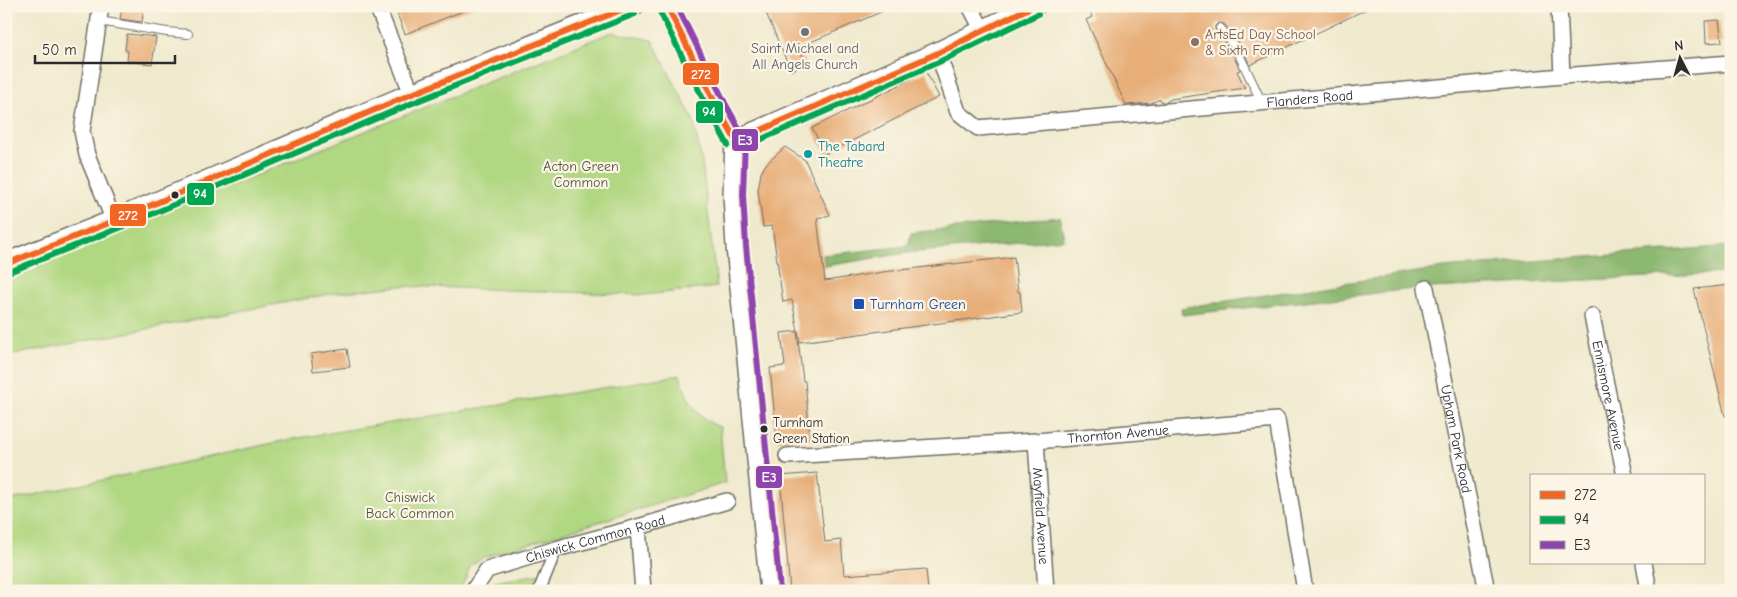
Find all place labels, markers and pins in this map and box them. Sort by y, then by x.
marker: Saint Michael and All Angels Church [799,26,811,38]
place label: ArtsEd Day School & Sixth Form [1205,26,1316,59]
marker: ArtsEd Day School & Sixth Form [1189,36,1201,48]
place label: Saint Michael and All Angels Church [751,40,859,73]
place label: The Tabard Theatre [818,138,885,171]
marker: The Tabard Theatre [802,148,814,160]
unlabelled marker [170,190,180,200]
place label: Turnham Green [870,296,966,313]
marker: Turnham Green [852,297,866,311]
place label: Turnham Green Station [773,415,850,446]
marker: Turnham Green Station [759,424,769,434]

